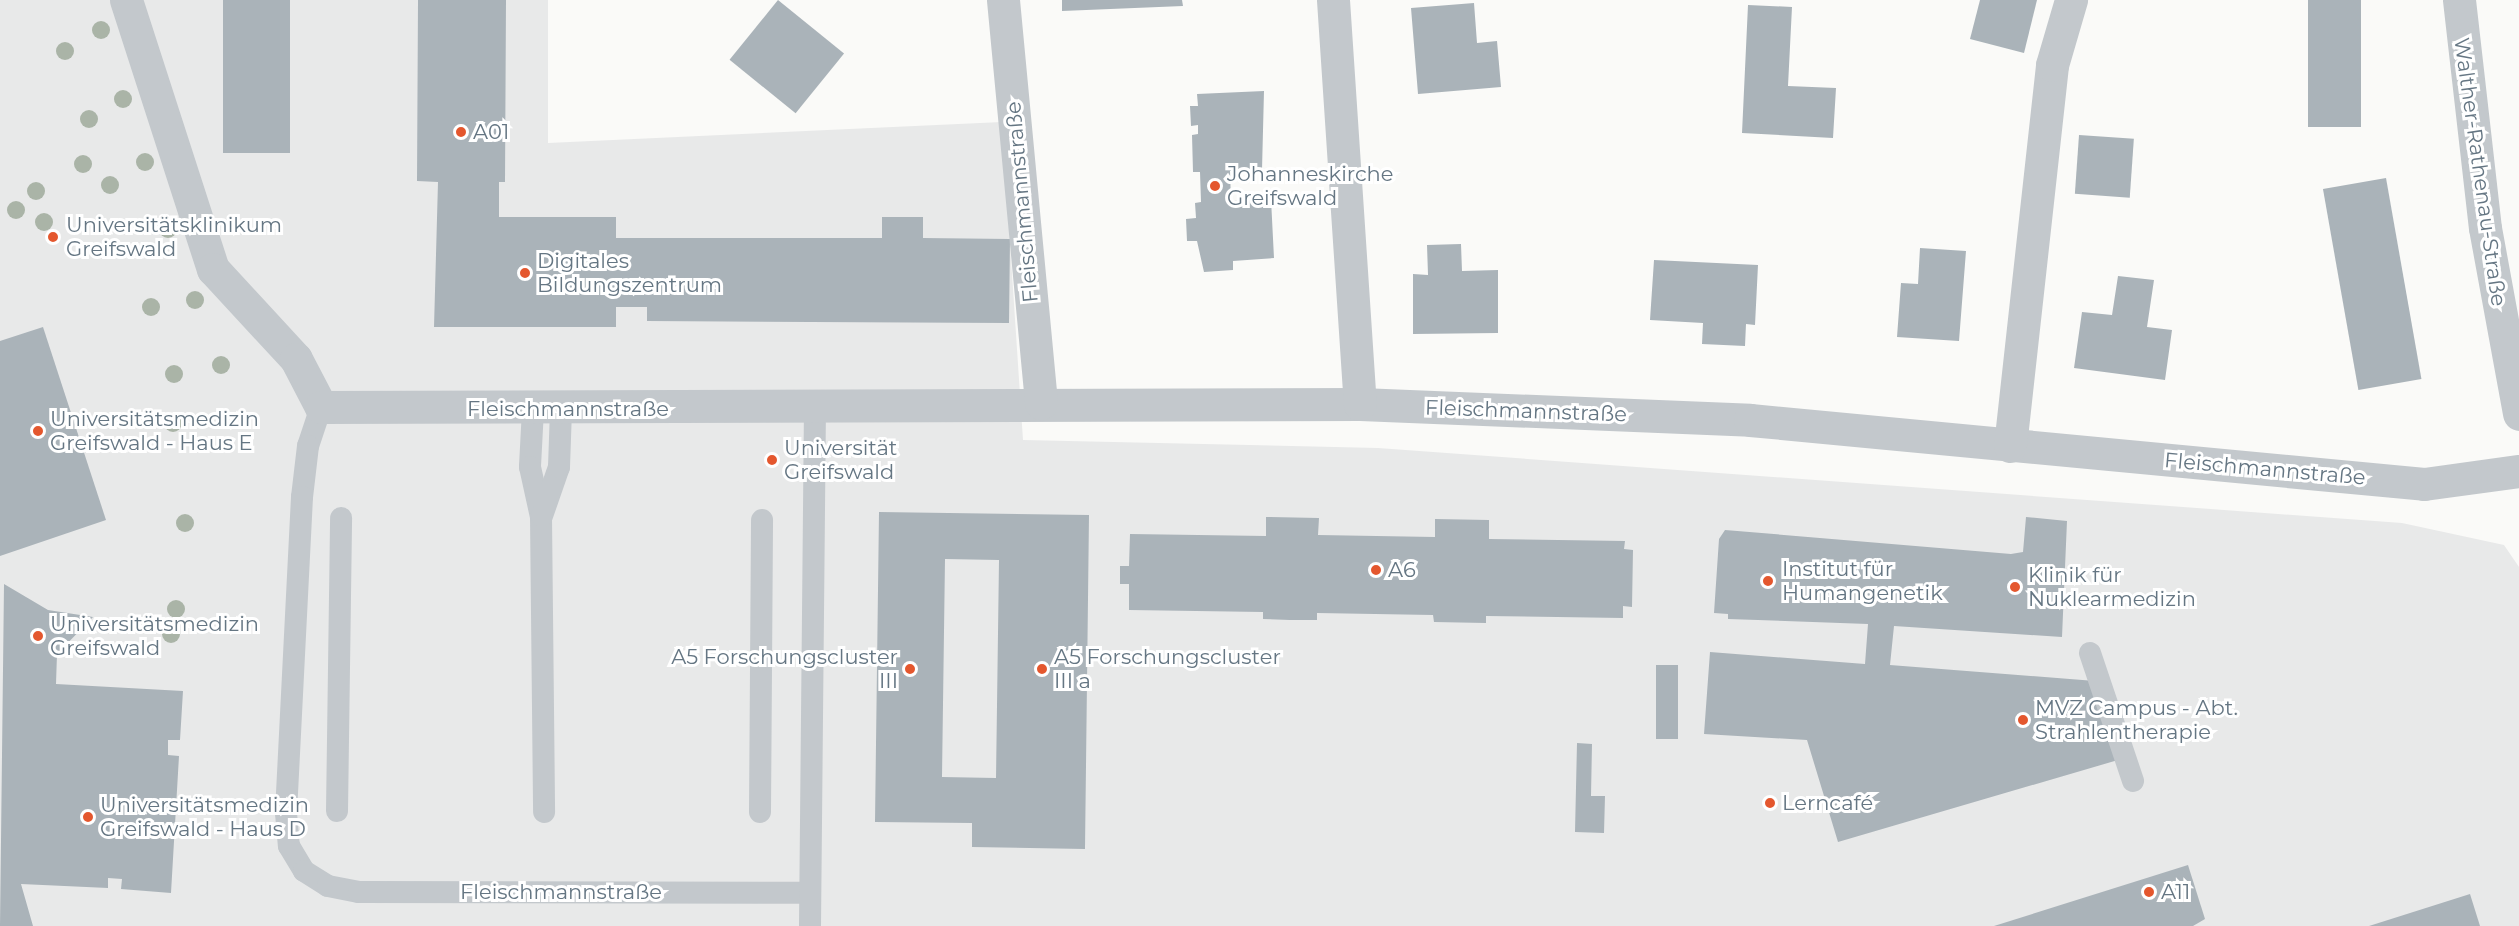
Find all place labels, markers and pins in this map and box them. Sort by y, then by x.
place label: A01 [473,119,509,145]
marker: A01 [454,125,468,139]
place label: Johanneskirche Greifswald [1227,161,1393,211]
marker: Johanneskirche Greifswald [1208,179,1222,193]
place label: Universitätsklinikum Greifswald [66,212,282,262]
marker: Universitätsklinikum Greifswald [44,228,62,246]
place label: Digitales Bildungszentrum [537,248,722,298]
marker: Digitales Bildungszentrum [518,266,532,280]
place label: Universitätsmedizin Greifswald - Haus E [50,406,259,456]
marker: Universitätsmedizin Greifswald - Haus E [31,424,45,438]
place label: Universität Greifswald [784,435,897,485]
marker: Universität Greifswald [765,453,779,467]
place label: Institut für Humangenetik [1782,556,1943,606]
place label: A6 [1388,557,1416,583]
place label: Klinik für Nuklearmedizin [2028,562,2196,612]
marker: A6 [1369,563,1383,577]
marker: Institut für Humangenetik [1759,572,1777,590]
marker: Klinik für Nuklearmedizin [2006,578,2024,596]
place label: Universitätsmedizin Greifswald [50,611,259,661]
marker: Universitätsmedizin Greifswald [31,629,45,643]
place label: A5 Forschungscluster III [671,644,898,694]
place label: A5 Forschungscluster III a [1054,644,1281,694]
marker: A5 Forschungscluster III [903,662,917,676]
marker: A5 Forschungscluster III a [1035,662,1049,676]
place label: MVZ Campus - Abt. Strahlentherapie [2035,695,2238,745]
marker: MVZ Campus - Abt. Strahlentherapie [2016,713,2030,727]
place label: Lerncafé [1782,790,1873,816]
place label: Universitätsmedizin Greifswald - Haus D [100,792,309,842]
marker: Lerncafé [1763,796,1777,810]
marker: Universitätsmedizin Greifswald - Haus D [81,810,95,824]
place label: A11 [2161,879,2190,905]
marker: A11 [2142,885,2156,899]

